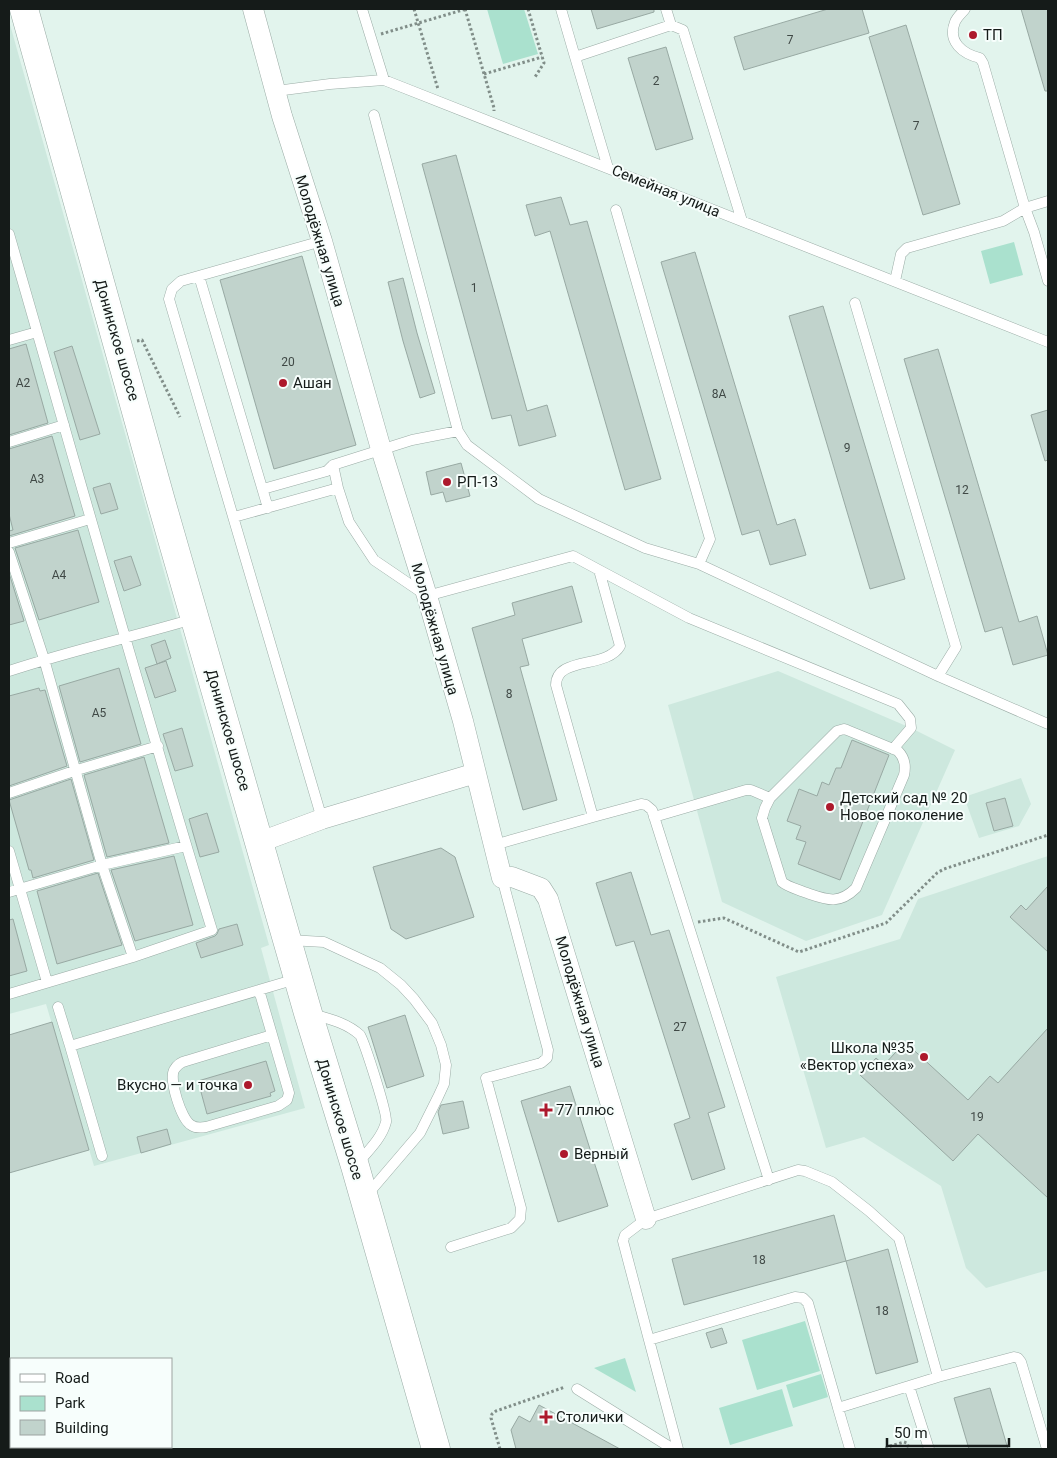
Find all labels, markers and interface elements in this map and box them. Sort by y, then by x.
place label: ТП [983,26,1003,44]
marker: ТП [967,29,979,41]
house number: 7 [787,33,794,47]
house number: 2 [653,74,660,88]
house number: 7 [913,119,920,133]
street label: Семейная улица [609,161,723,221]
street label: Молодёжная улица [291,173,349,309]
street label: Донинское шоссе [91,277,143,403]
house number: 1 [471,281,477,295]
house number: 20 [281,355,295,369]
place label: Ашан [293,374,332,392]
house number: А2 [16,376,31,390]
marker: Ашан [277,377,289,389]
house number: 8А [712,387,726,401]
house number: 9 [844,441,850,455]
house number: А3 [30,472,44,486]
place label: РП-13 [457,473,498,491]
marker: РП-13 [441,476,453,488]
house number: 12 [955,483,969,497]
street label: Молодёжная улица [408,561,462,697]
house number: А4 [52,568,67,582]
street label: Донинское шоссе [202,667,254,793]
house number: 8 [506,687,513,701]
house number: А5 [92,706,107,720]
place label: Детский сад № 20 Новое поколение [840,789,968,824]
marker: Детский сад № 20 Новое поколение [824,801,836,813]
street label: Молодёжная улица [551,934,609,1070]
house number: 27 [673,1020,687,1034]
place label: Школа №35 «Вектор успеха» [800,1039,914,1074]
marker: Школа №35 «Вектор успеха» [918,1051,930,1063]
street label: Донинское шоссе [313,1056,367,1182]
place label: Вкусно — и точка [117,1076,238,1094]
marker: Вкусно — и точка [242,1079,254,1091]
place label: 77 плюс [556,1101,614,1119]
marker: 77 плюс [540,1104,552,1116]
house number: 19 [970,1110,984,1124]
place label: Верный [574,1145,629,1163]
marker: Верный [558,1148,570,1160]
house number: 18 [752,1253,766,1267]
house number: 18 [875,1304,889,1318]
legend [10,1358,172,1448]
text: Road [55,1369,89,1387]
text: Park [55,1394,86,1412]
place label: Столички [556,1408,623,1426]
marker: Столички [540,1411,552,1423]
scale bar [887,1416,1010,1448]
text: Building [55,1419,109,1437]
text: 50 m [894,1424,928,1442]

